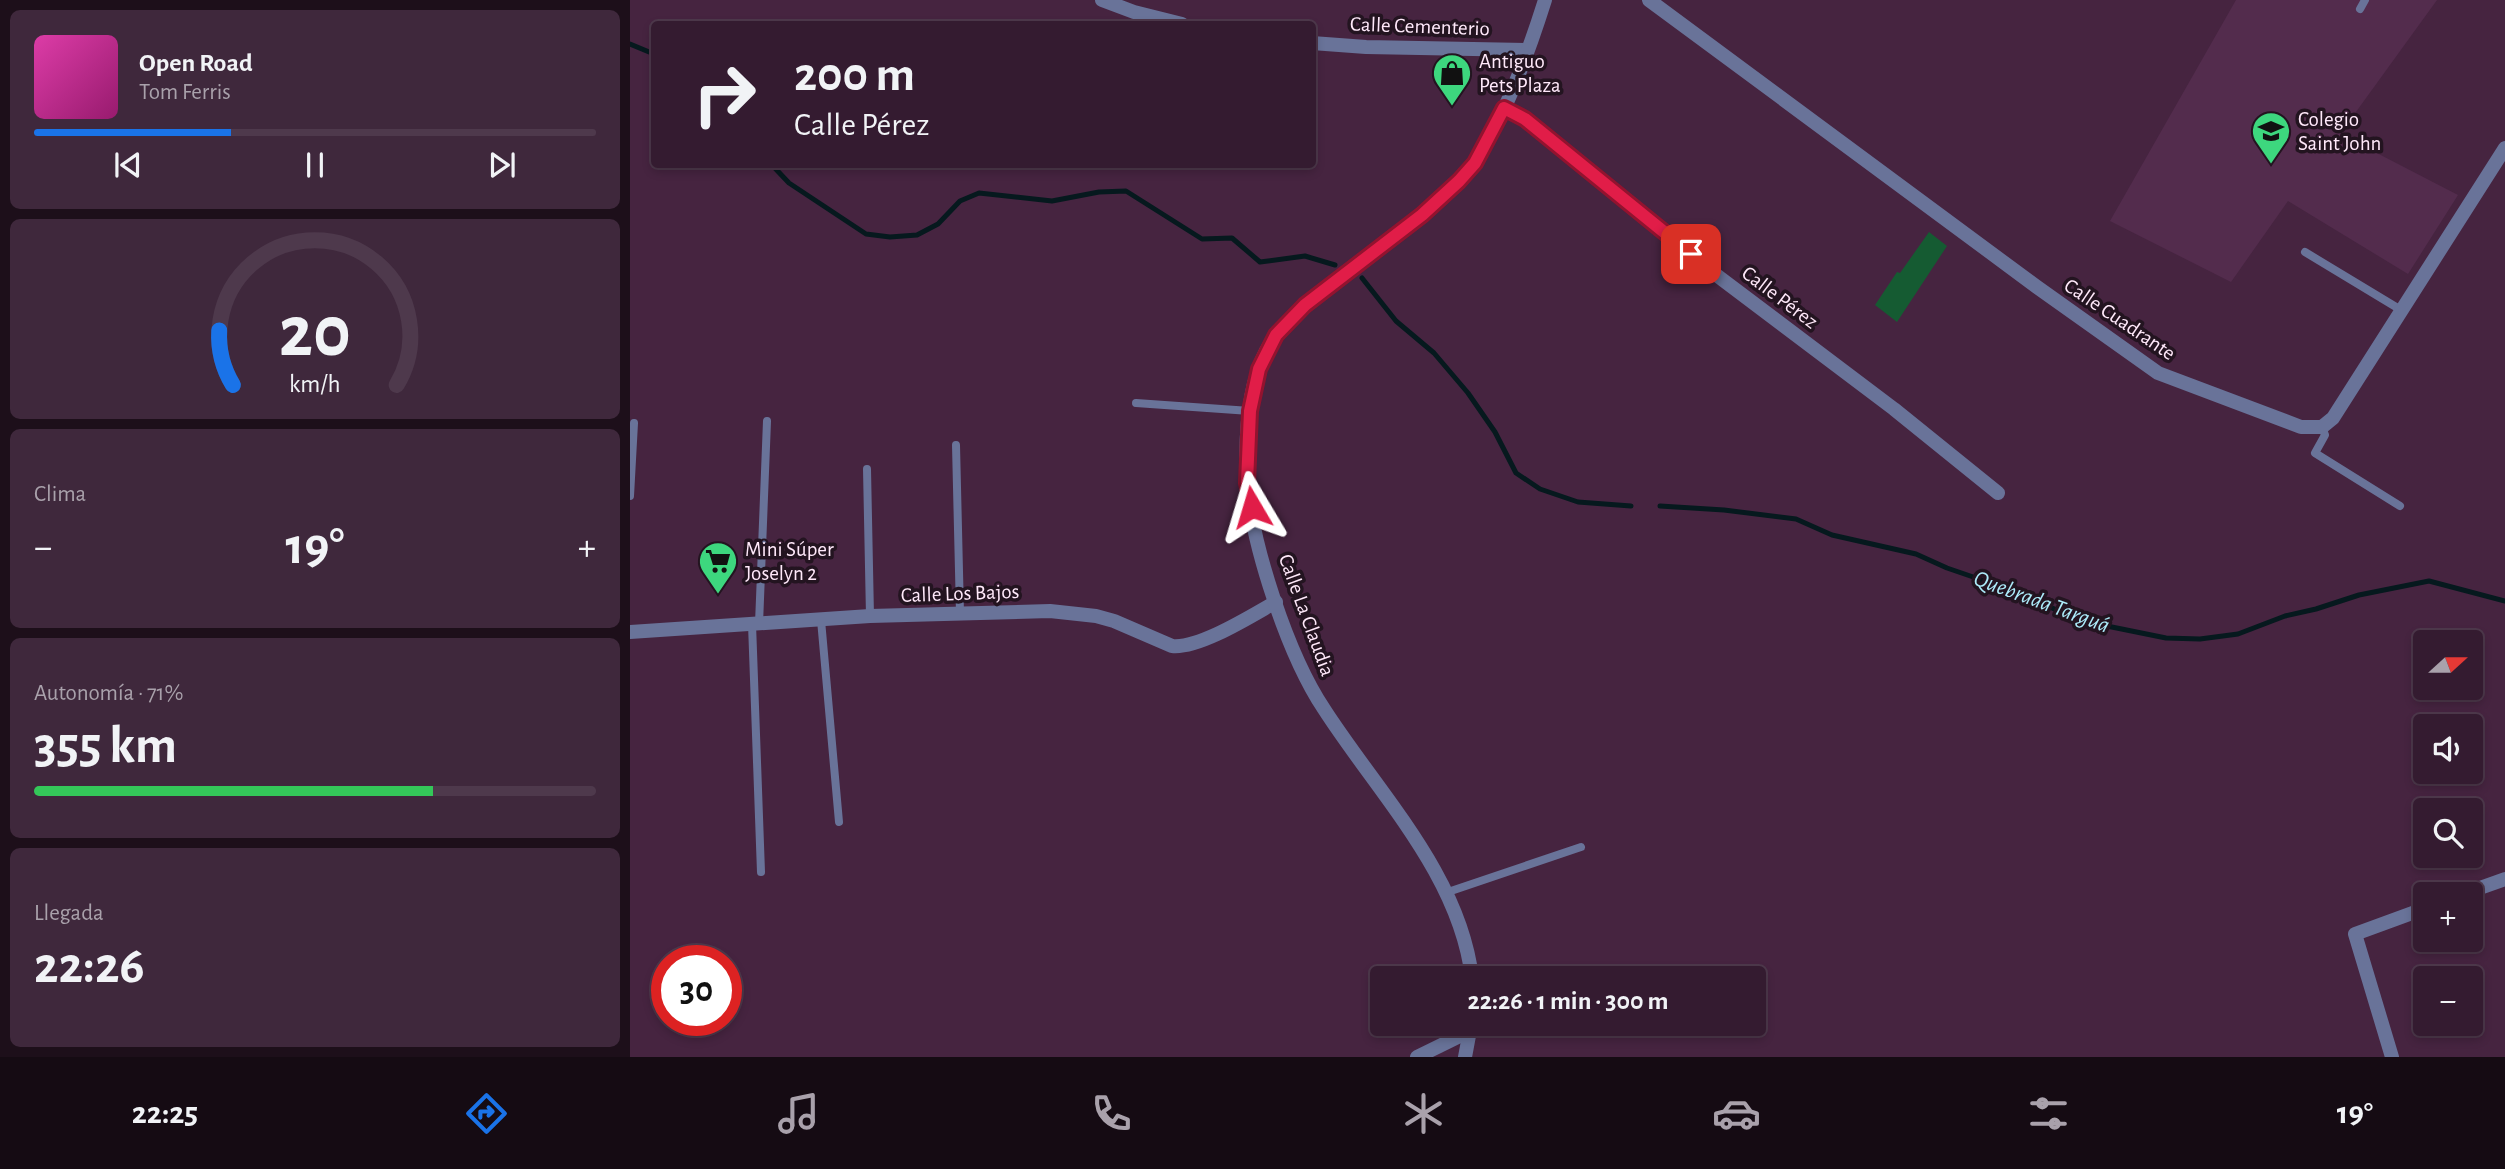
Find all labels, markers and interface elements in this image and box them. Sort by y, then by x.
street label: Calle Cementerio [1350,14,1490,39]
icon: right [679,49,770,140]
text: Open Road [139,50,253,76]
text: 200 m [794,51,915,100]
place label: Antiguo Pets Plaza [1479,51,1561,96]
shop icon: Antiguo Pets Plaza [1431,52,1473,107]
text: Tom Ferris [139,81,231,104]
text: Calle Pérez [794,109,930,141]
place label: Colegio Saint John [2298,109,2381,154]
school or university icon: Colegio Saint John [2250,110,2292,165]
icon: previous [109,146,147,184]
icon: pause [296,146,334,184]
icon: next [483,146,521,184]
pin [1661,224,1721,284]
icon: arrive [1672,235,1710,273]
street label: Calle Pérez [1738,262,1822,333]
street label: Calle Cuadrante [2060,275,2179,364]
text: 20 [279,298,351,371]
text: km/h [289,372,341,397]
position arrow [1215,470,1289,544]
text: Clima [34,483,86,506]
text: 19° [285,521,345,573]
text: − [34,529,52,567]
text: + [578,529,596,567]
place label: Mini Súper Joselyn 2 [745,539,834,584]
supermarket icon: Mini Súper Joselyn 2 [697,540,739,595]
street label: Calle La Claudia [1275,551,1338,679]
water label: Quebrada Targuá [1970,567,2112,638]
street label: Calle Los Bajos [900,581,1020,606]
north arrow [2413,630,2483,700]
map controls [2413,630,2483,1036]
text: Autonomía · 71% [34,682,183,705]
button: sound [2413,714,2483,784]
text: 355 km [34,720,177,772]
button: search [2413,798,2483,868]
button: + [2413,882,2483,952]
text: Llegada [34,902,104,925]
text: 22:26 [34,940,145,992]
speed limit sign: 30 [651,945,742,1036]
button: − [2413,966,2483,1036]
text: 22:26 · 1 min · 300 m [1468,988,1668,1014]
icon: directions [462,1089,511,1138]
icon: music [774,1089,823,1138]
icon: phone [1087,1089,1136,1138]
icon: climate [1399,1089,1448,1138]
icon: car [1712,1089,1761,1138]
icon: filters [2024,1089,2073,1138]
text: 22:25 [132,1097,198,1129]
text: 19° [2337,1097,2373,1129]

